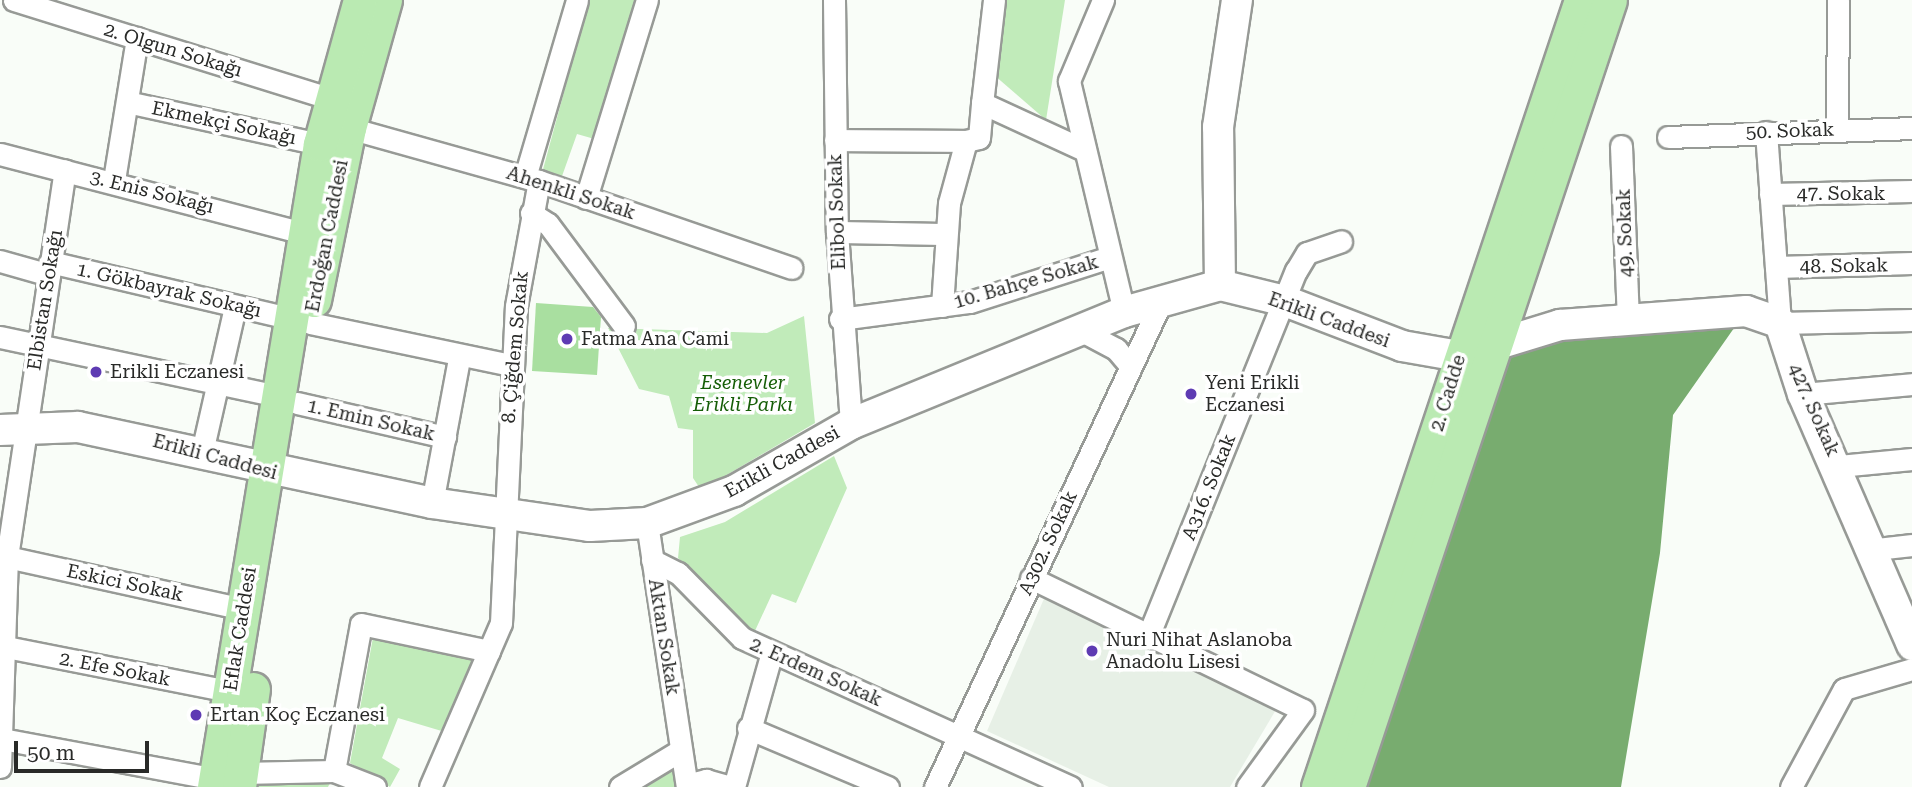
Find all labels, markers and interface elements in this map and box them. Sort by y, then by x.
street label: 2. Olgun Sokağı [101,18,245,82]
street label: Ekmekçi Sokağı [150,97,298,149]
street label: 50. Sokak [1745,118,1835,144]
street label: Elibol Sokak [824,154,850,270]
street label: Erdoğan Caddesi [301,158,353,314]
street label: Ahenkli Sokak [504,161,638,225]
street label: 3. Enis Sokağı [88,166,216,218]
street label: 47. Sokak [1797,183,1885,205]
street label: 49. Sokak [1612,188,1638,278]
street label: Elbistan Sokağı [23,228,67,372]
street label: 10. Bahçe Sokak [951,250,1101,314]
street label: 48. Sokak [1800,254,1888,278]
street label: 1. Gökbayrak Sokağı [74,258,264,322]
street label: 8. Çiğdem Sokak [497,270,533,424]
street label: Erikli Caddesi [1265,287,1393,353]
place label: Fatma Ana Cami [581,328,729,350]
marker: Fatma Ana Cami [559,331,575,347]
street label: 2. Cadde [1426,352,1470,434]
street label: 427. Sokak [1783,360,1845,460]
place label: Erikli Eczanesi [110,361,244,383]
marker: Erikli Eczanesi [88,364,104,380]
park label: Esenevler Erikli Parkı [693,372,793,416]
place label: Yeni Erikli Eczanesi [1205,372,1300,416]
marker: Yeni Erikli Eczanesi [1183,386,1199,402]
street label: 1. Emin Sokak [305,394,437,446]
street label: Erikli Caddesi [721,421,843,503]
street label: Erikli Caddesi [150,429,280,485]
street label: A316. Sokak [1177,431,1241,543]
street label: A302. Sokak [1014,487,1082,599]
street label: Eskici Sokak [65,560,185,606]
street label: Eflak Caddesi [219,565,261,693]
street label: Aktan Sokak [644,577,684,697]
place label: Nuri Nihat Aslanoba Anadolu Lisesi [1106,629,1292,673]
street label: 2. Erdem Sokak [746,633,886,711]
marker: Nuri Nihat Aslanoba Anadolu Lisesi [1084,643,1100,659]
street label: 2. Efe Sokak [58,647,172,691]
place label: Ertan Koç Eczanesi [210,704,385,726]
marker: Ertan Koç Eczanesi [188,707,204,723]
scale bar [18,728,152,772]
text: 50 m [27,741,75,765]

